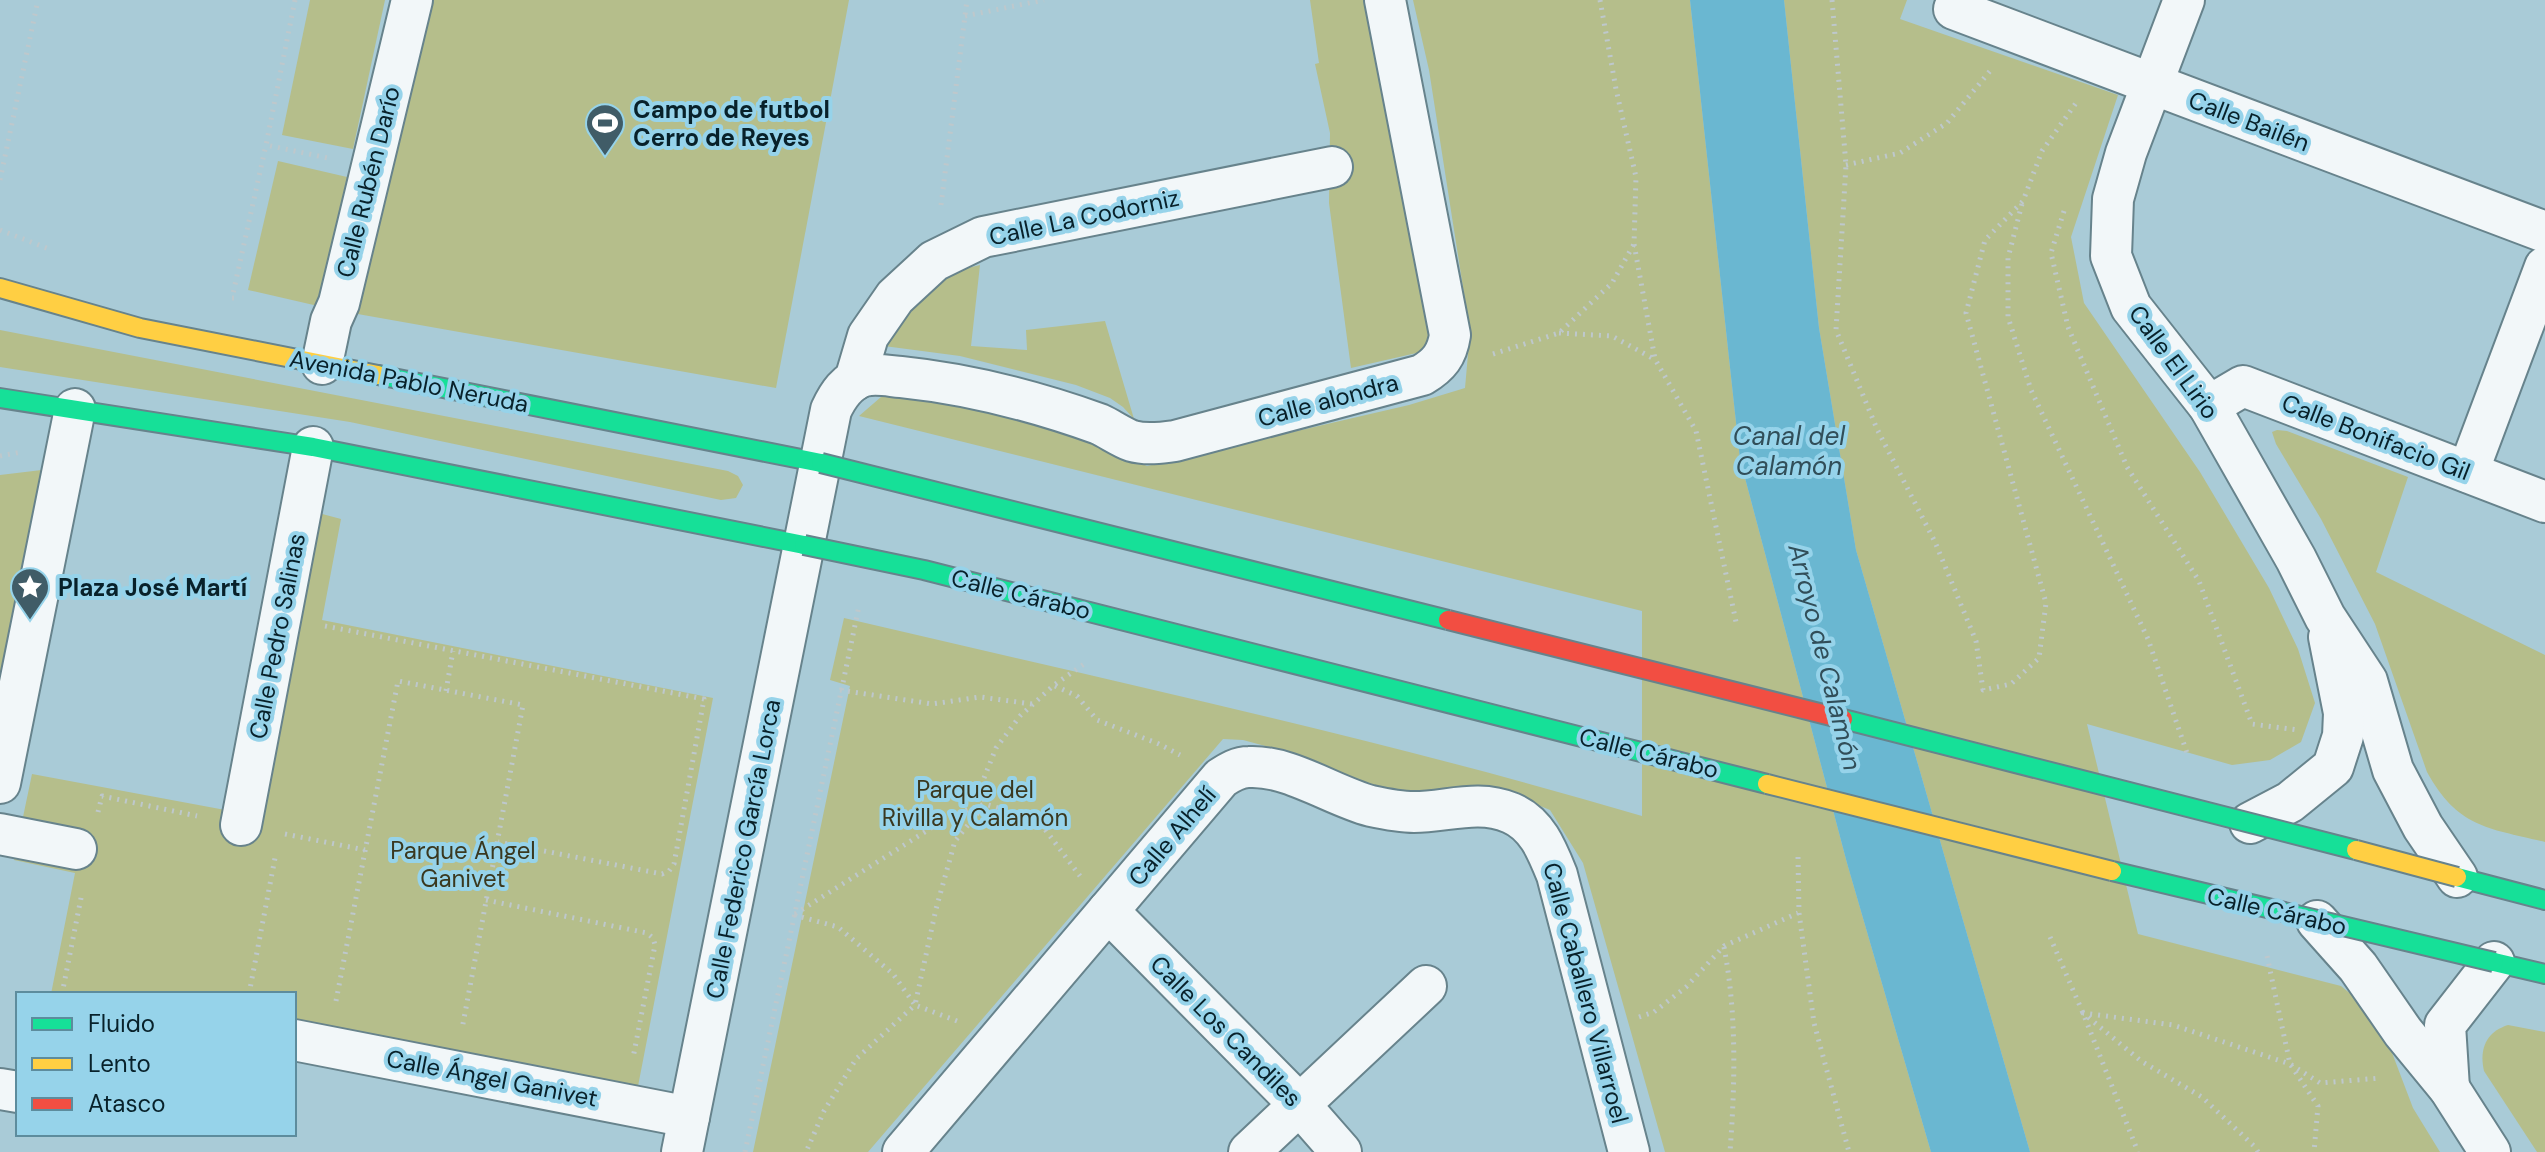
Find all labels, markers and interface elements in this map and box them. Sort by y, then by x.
street label: Calle Rubén Darío [329,83,407,281]
street label: Calle Bailén [2184,84,2314,158]
place label: Campo de futbol Cerro de Reyes [633,94,830,153]
sports icon: Campo de futbol Cerro de Reyes [584,102,626,157]
street label: Calle La Codorniz [986,182,1182,252]
street label: Calle El Lirio [2122,299,2226,425]
street label: Avenida Pablo Neruda [287,343,531,419]
street label: Calle alondra [1254,366,1402,434]
street label: Calle Bonifacio Gil [2277,387,2475,487]
water label: Canal del Calamón [1733,419,1846,483]
street label: Calle Pedro Salinas [242,531,312,741]
water label: Arroyo de Calamón [1780,539,1870,774]
street label: Calle Cárabo [948,562,1094,626]
place icon: Plaza José Martí [9,566,51,621]
place label: Plaza José Martí [58,572,248,603]
street label: Calle Federico García Lorca [699,697,787,1001]
street label: Calle Cárabo [1576,721,1722,785]
park label: Parque del Rivilla y Calamón [882,774,1068,833]
street label: Calle Alhelí [1121,779,1223,892]
park label: Parque Ángel Ganivet [390,835,536,894]
street label: Calle Caballero Villarroel [1536,859,1636,1127]
street label: Calle Cárabo [2204,880,2350,942]
street label: Calle Los Candiles [1144,949,1308,1113]
legend [16,992,296,1136]
text: Fluido [88,1008,155,1039]
street label: Calle Ángel Ganivet [384,1042,600,1114]
text: Lento [88,1048,151,1079]
text: Atasco [88,1088,165,1119]

